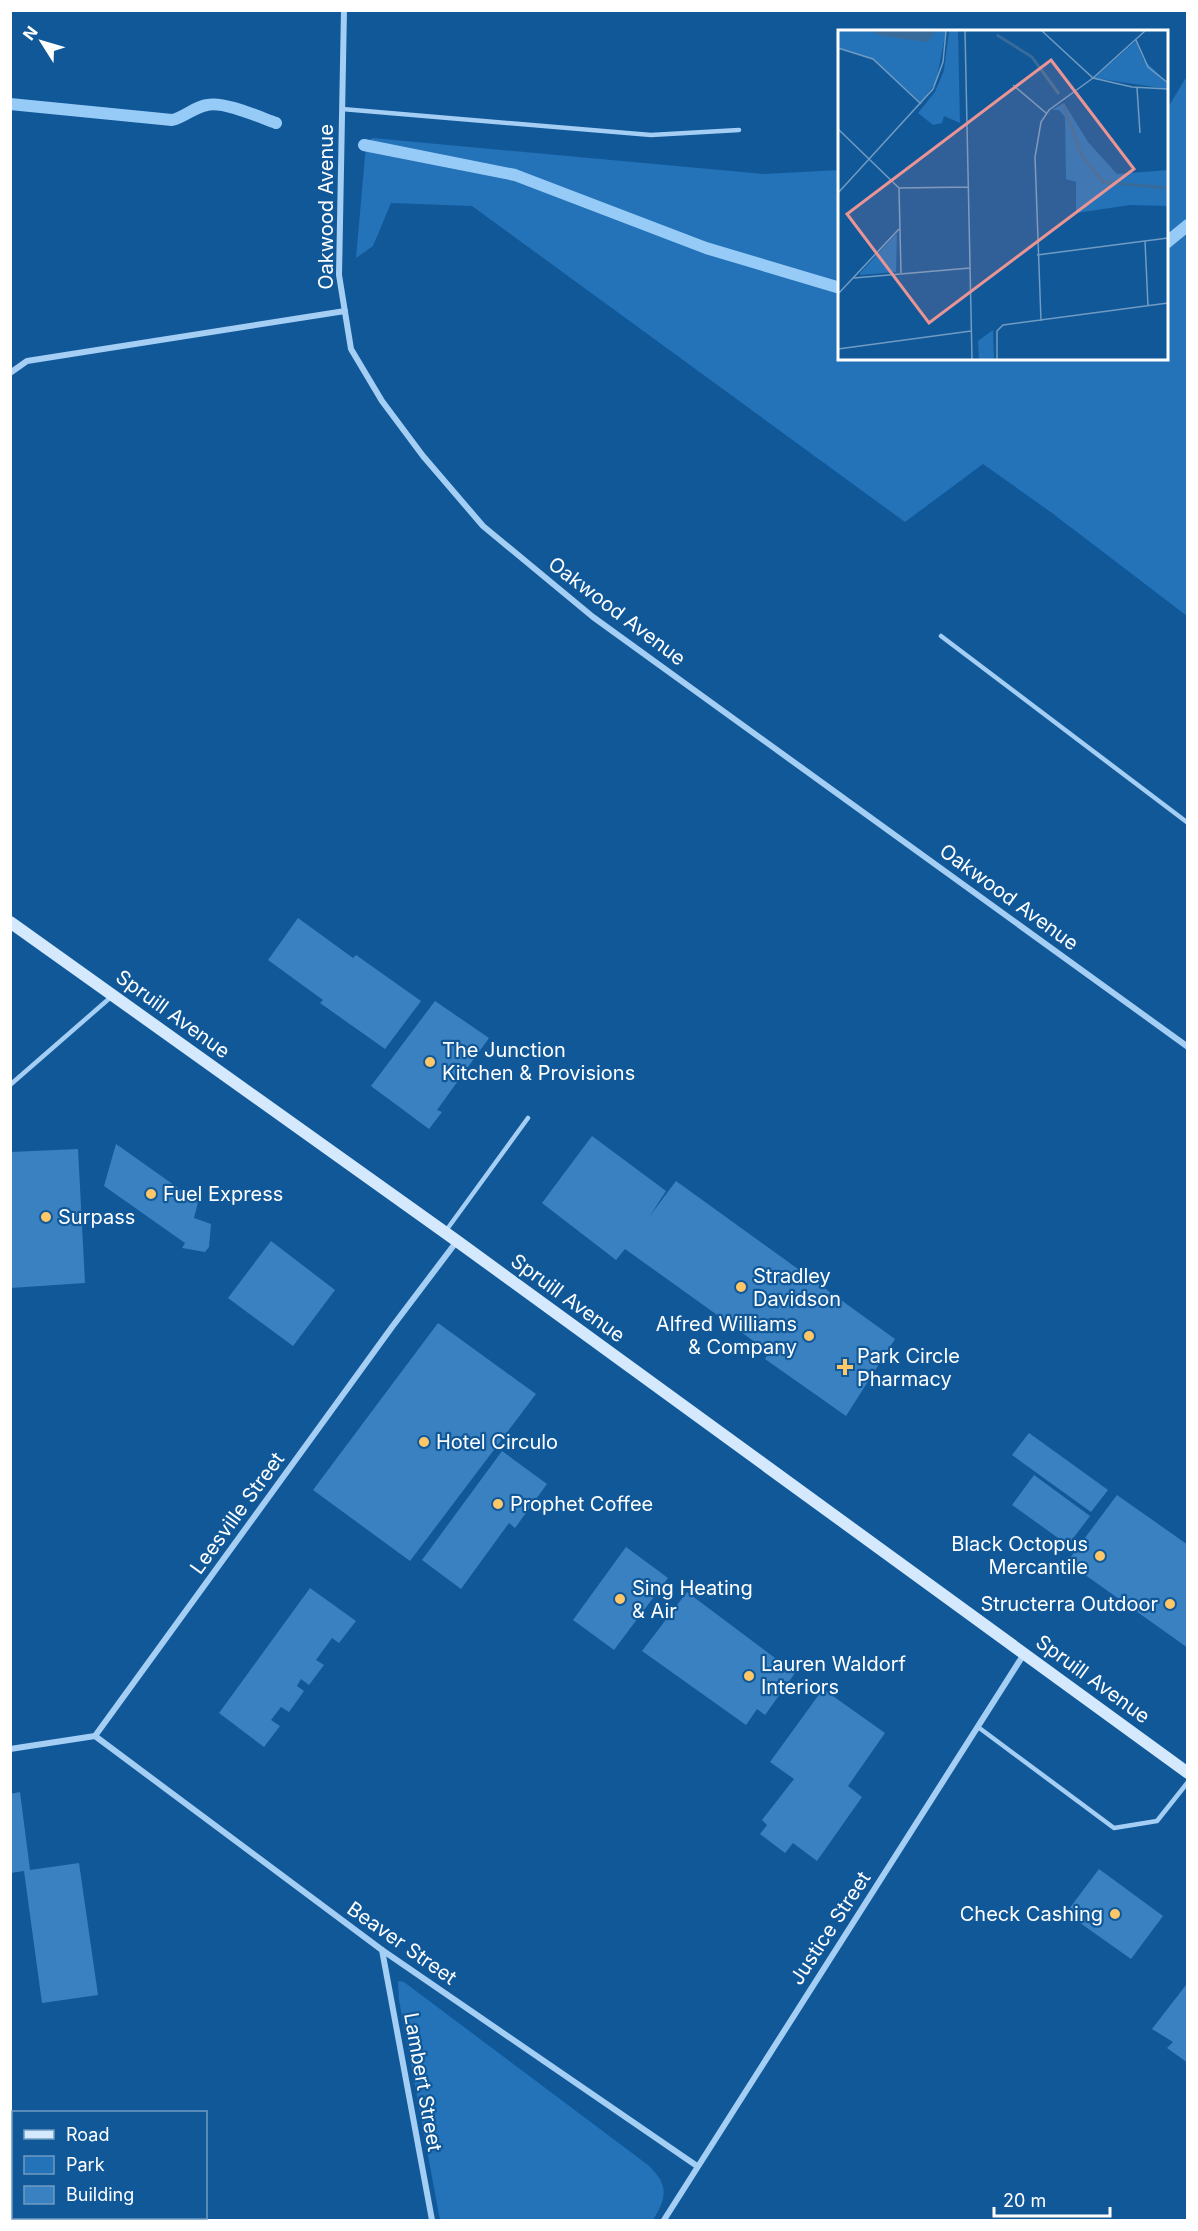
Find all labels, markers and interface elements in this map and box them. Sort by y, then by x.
north arrow [12,12,72,72]
text: N [18,22,42,44]
inset map [838,30,1168,360]
street label: Oakwood Avenue [314,124,338,290]
street label: Oakwood Avenue [544,552,690,670]
street label: Oakwood Avenue [935,839,1083,955]
street label: Spruill Avenue [111,965,235,1063]
place label: The Junction Kitchen & Provisions [442,1038,635,1085]
marker: The Junction Kitchen & Provisions [423,1055,437,1069]
place label: Fuel Express [163,1182,283,1206]
marker: Fuel Express [144,1187,158,1201]
place label: Surpass [58,1205,135,1229]
marker: Surpass [39,1210,53,1224]
street label: Spruill Avenue [506,1249,630,1347]
place label: Stradley Davidson [753,1264,841,1311]
marker: Stradley Davidson [734,1280,748,1294]
place label: Alfred Williams & Company [656,1312,797,1359]
marker: Alfred Williams & Company [802,1329,816,1343]
place label: Park Circle Pharmacy [857,1344,960,1391]
marker: Park Circle Pharmacy [838,1360,852,1374]
place label: Hotel Circulo [436,1430,558,1454]
marker: Hotel Circulo [417,1435,431,1449]
street label: Leesville Street [185,1447,289,1579]
place label: Prophet Coffee [510,1492,653,1516]
marker: Prophet Coffee [491,1497,505,1511]
place label: Black Octopus Mercantile [951,1532,1088,1579]
marker: Black Octopus Mercantile [1093,1549,1107,1563]
place label: Sing Heating & Air [632,1576,753,1623]
marker: Sing Heating & Air [613,1592,627,1606]
place label: Structerra Outdoor [980,1592,1158,1616]
marker: Structerra Outdoor [1163,1597,1177,1611]
street label: Spruill Avenue [1031,1630,1155,1728]
place label: Lauren Waldorf Interiors [761,1652,907,1699]
marker: Lauren Waldorf Interiors [742,1669,756,1683]
street label: Justice Street [784,1866,876,1989]
street label: Beaver Street [343,1896,462,1990]
place label: Check Cashing [960,1902,1103,1926]
marker: Check Cashing [1108,1907,1122,1921]
street label: Lambert Street [399,2011,447,2154]
legend [12,2111,207,2219]
text: Road [66,2124,109,2145]
text: Park [66,2154,105,2175]
scale bar [994,2180,1110,2218]
text: Building [66,2184,134,2205]
text: 20 m [1003,2190,1046,2211]

